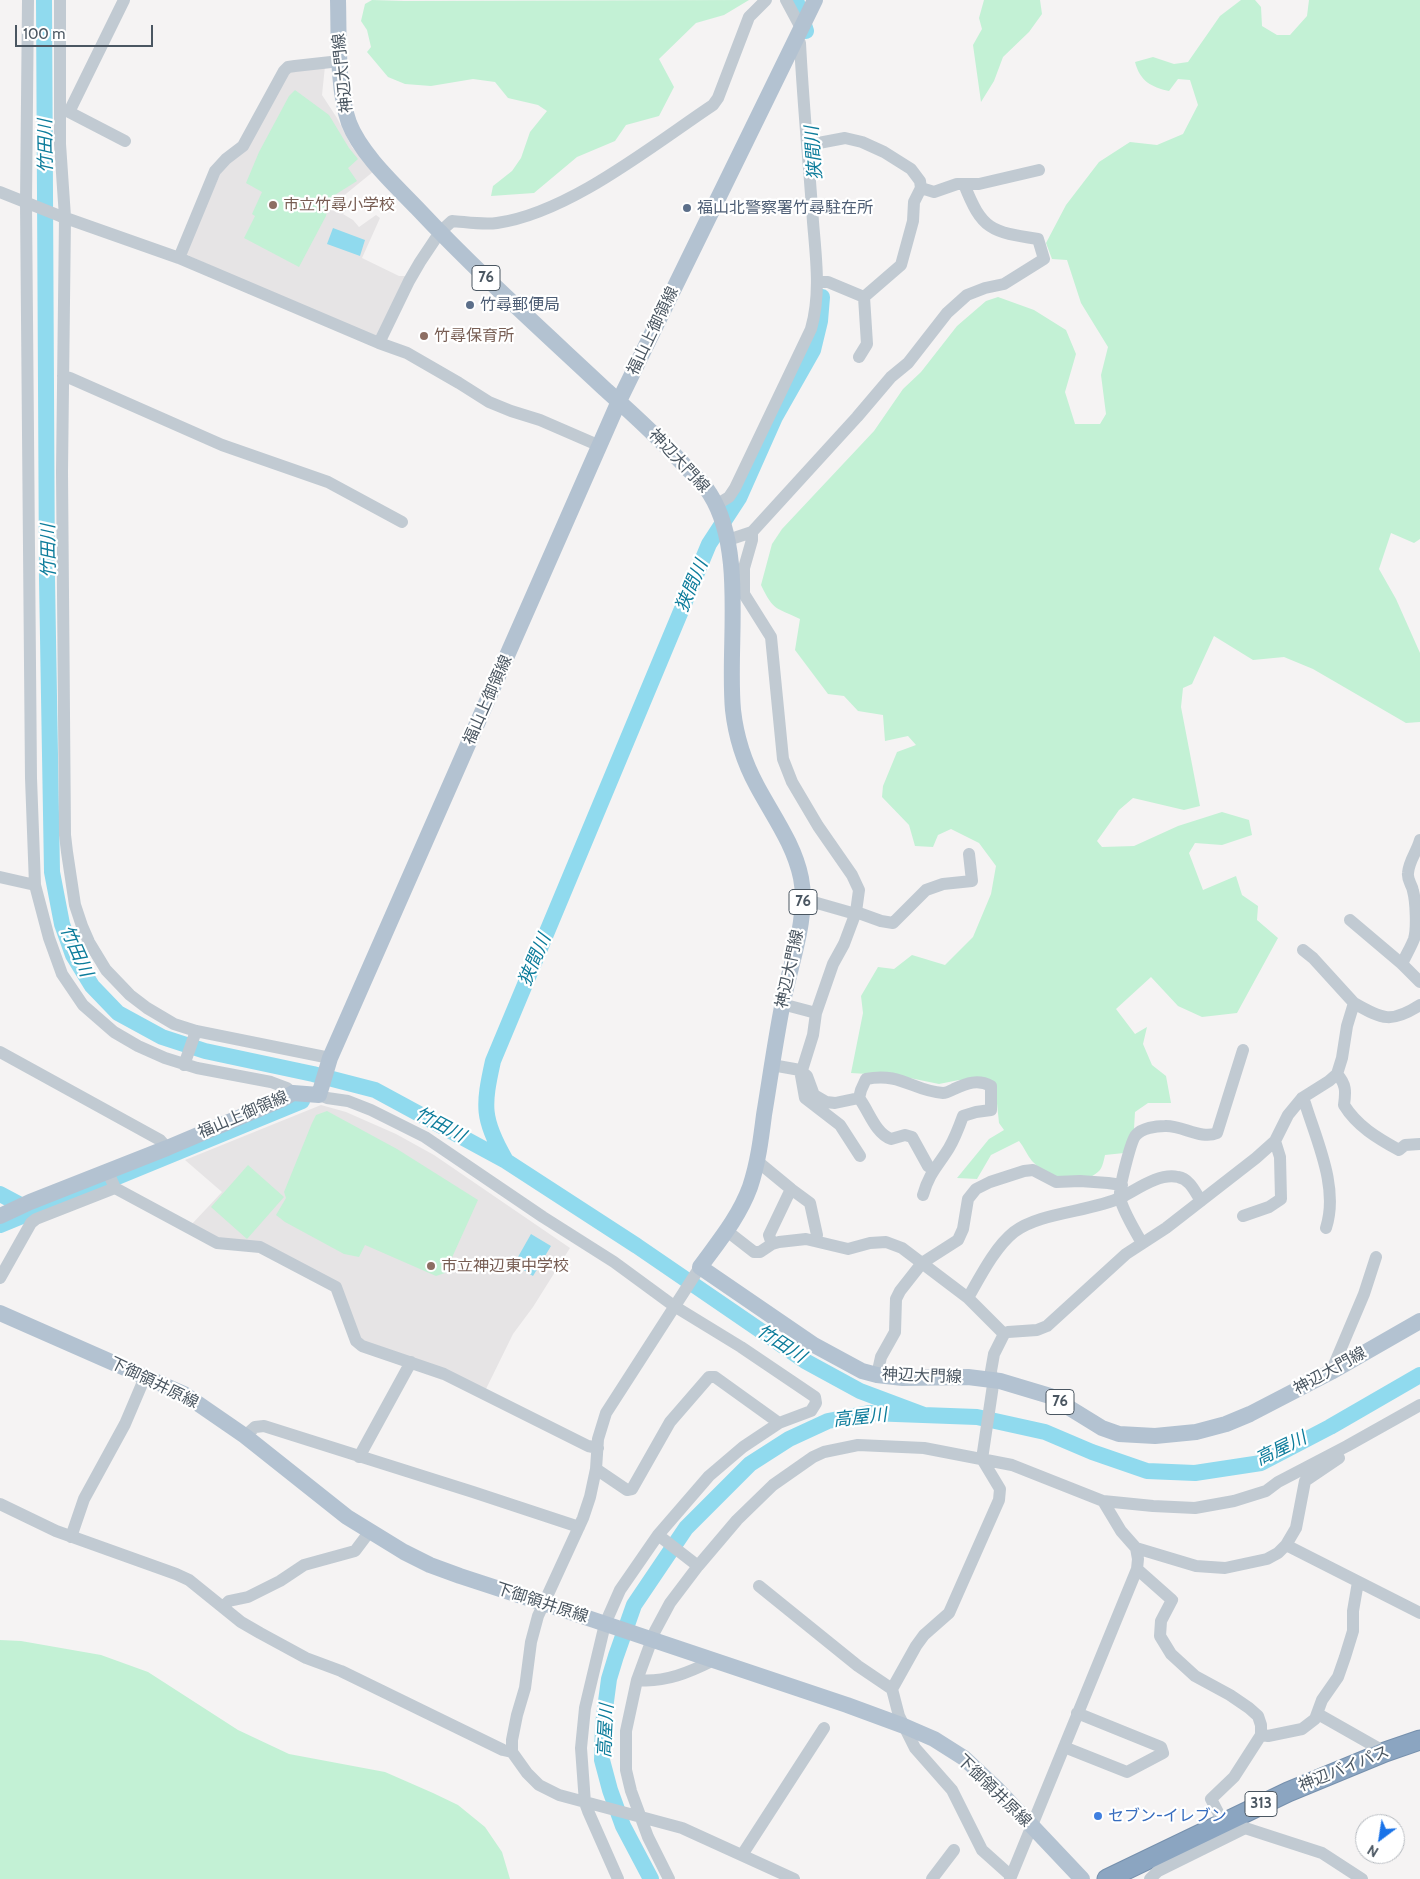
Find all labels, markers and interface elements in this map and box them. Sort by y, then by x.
scale bar [18,15,155,47]
text: 100 m [23,25,65,43]
street label: 神辺大門線 [329,32,357,114]
water label: 竹田川 [35,119,57,173]
water label: 狭間川 [801,125,827,181]
place label: 市立竹尋小学校 [283,195,395,215]
place label: 福山北警察署竹尋駐在所 [697,198,873,218]
marker: 市立竹尋小学校 [267,199,279,211]
marker: 福山北警察署竹尋駐在所 [681,202,693,214]
road number: 76 [472,266,500,290]
street label: 福山上御領線 [623,284,683,378]
place label: 竹尋郵便局 [480,295,560,315]
marker: 竹尋郵便局 [464,299,476,311]
place label: 竹尋保育所 [434,326,514,346]
marker: 竹尋保育所 [418,330,430,342]
street label: 神辺大門線 [645,425,713,497]
water label: 竹田川 [38,524,60,578]
water label: 狭間川 [672,557,712,615]
street label: 福山上御領線 [460,652,516,748]
road number: 76 [789,890,817,914]
water label: 竹田川 [55,922,97,980]
street label: 神辺大門線 [772,928,808,1010]
water label: 狭間川 [515,931,555,989]
street label: 福山上御領線 [195,1087,291,1143]
water label: 竹田川 [411,1103,469,1147]
place label: 市立神辺東中学校 [441,1256,569,1276]
marker: 市立神辺東中学校 [425,1260,437,1272]
water label: 竹田川 [752,1320,810,1368]
street label: 神辺大門線 [1290,1343,1370,1399]
street label: 下御領井原線 [107,1353,201,1413]
street label: 神辺大門線 [882,1365,962,1387]
road number: 76 [1046,1390,1074,1414]
water label: 高屋川 [832,1404,888,1432]
water label: 高屋川 [1252,1427,1310,1471]
street label: 下御領井原線 [493,1579,591,1627]
water label: 高屋川 [594,1703,618,1759]
street label: 神辺バイパス [1296,1742,1392,1796]
street label: 下御領井原線 [953,1751,1035,1831]
road number: 313 [1245,1792,1277,1816]
place label: セブン-イレブン [1108,1806,1227,1826]
marker: セブン-イレブン [1092,1810,1104,1822]
north arrow [1355,1814,1405,1864]
text: N [1364,1841,1382,1861]

